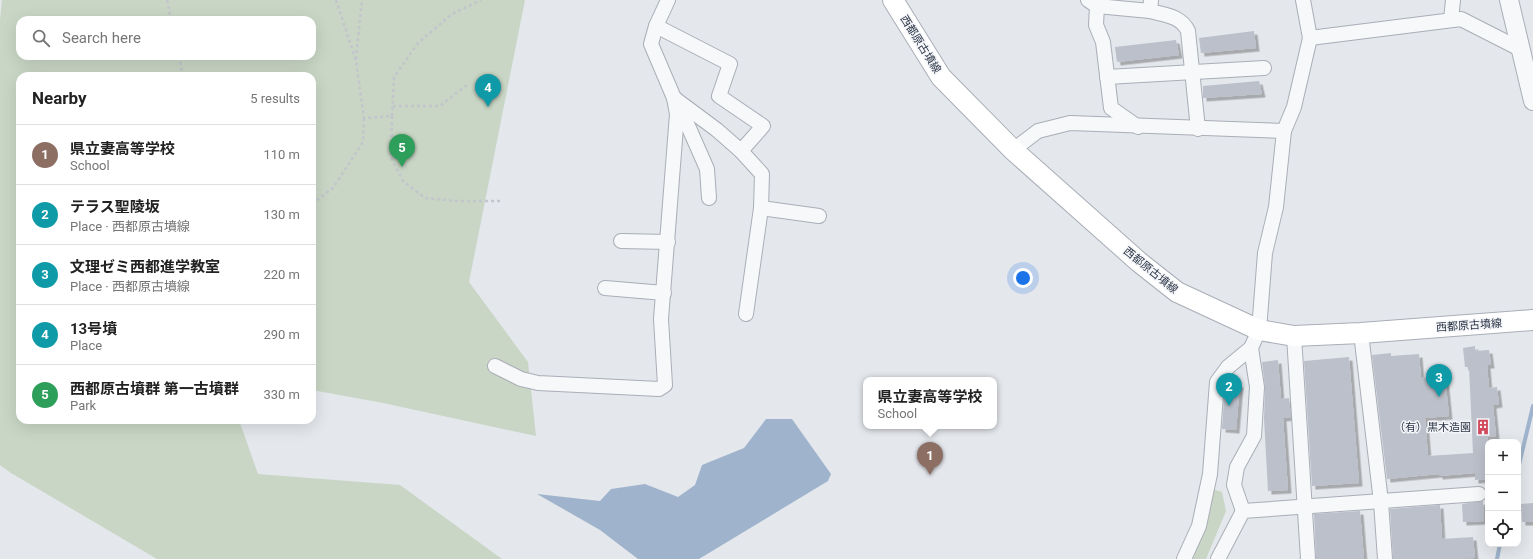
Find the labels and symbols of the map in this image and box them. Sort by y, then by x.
street label: 西都原古墳線 [898,13,944,76]
pin: 4 [475,74,501,107]
pin: 5 [389,134,415,167]
street label: 西都原古墳線 [1121,245,1180,296]
your location [1013,268,1033,288]
street label: 西都原古墳線 [1436,317,1502,334]
pin: 3 [1426,364,1452,397]
pin: 2 [1216,373,1242,406]
building icon: （有）黒木造園 [1474,418,1492,436]
place label: （有）黒木造園 [1394,421,1471,434]
pin: 1 [917,442,943,475]

